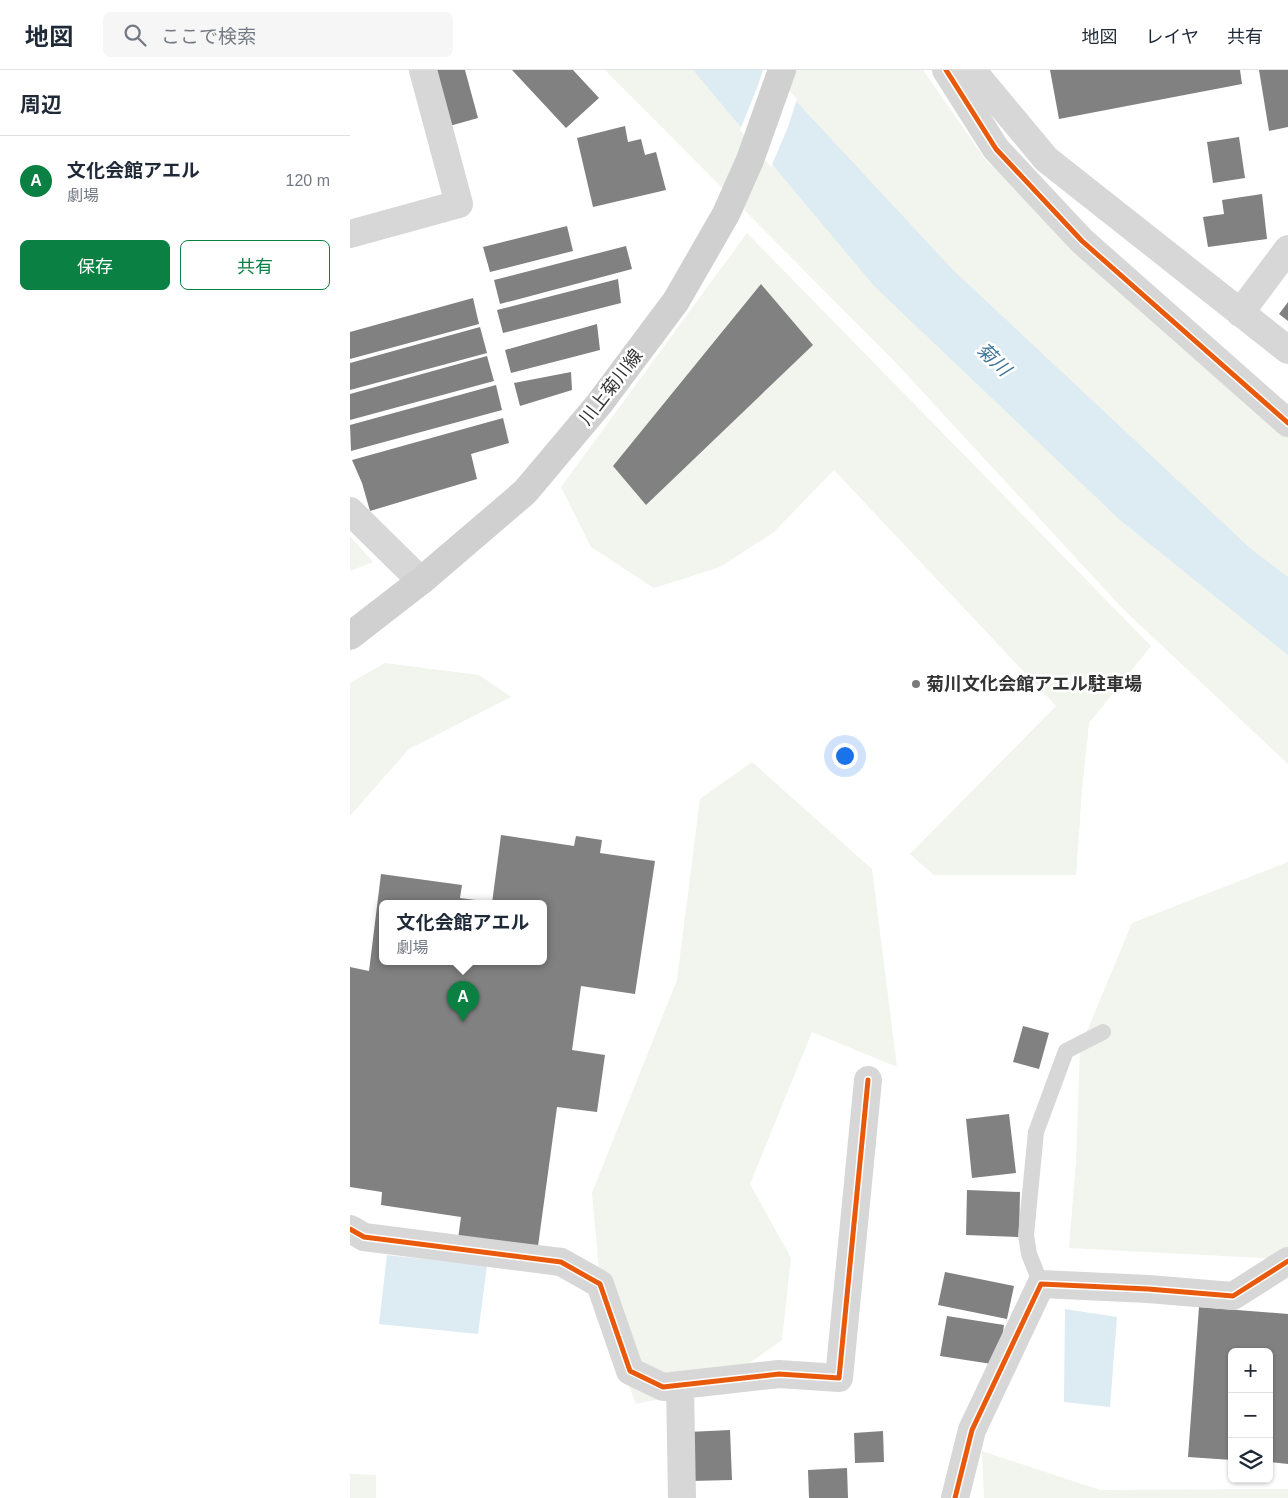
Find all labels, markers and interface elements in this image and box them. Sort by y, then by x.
search box [103,12,453,57]
icon: search [121,21,149,49]
text: 地図 [25,23,73,50]
text: ここで検索 [161,26,256,47]
text: 地図 [1082,27,1118,47]
text: レイヤ [1146,27,1199,47]
text: 共有 [1227,27,1263,47]
text: 周辺 [20,93,62,116]
text: 文化会館アエル [67,160,200,181]
text: A [30,172,42,189]
text: 120 m [286,172,330,189]
text: 劇場 [67,187,99,204]
button: 保存 [20,240,170,290]
button: 共有 [180,240,330,290]
water label: 菊川 [973,339,1016,381]
street label: 川上菊川線 [575,345,647,429]
place label: 菊川文化会館アエル駐車場 [926,674,1142,694]
marker: 菊川文化会館アエル駐車場 [910,678,922,690]
your location [832,743,858,769]
popup [379,900,547,965]
text: 文化会館アエル [396,912,530,933]
text: 劇場 [396,939,429,956]
pin: A [447,981,479,1022]
map controls [1228,1348,1273,1483]
button: + [1228,1348,1273,1393]
button: − [1228,1393,1273,1438]
button: layers [1228,1438,1273,1483]

